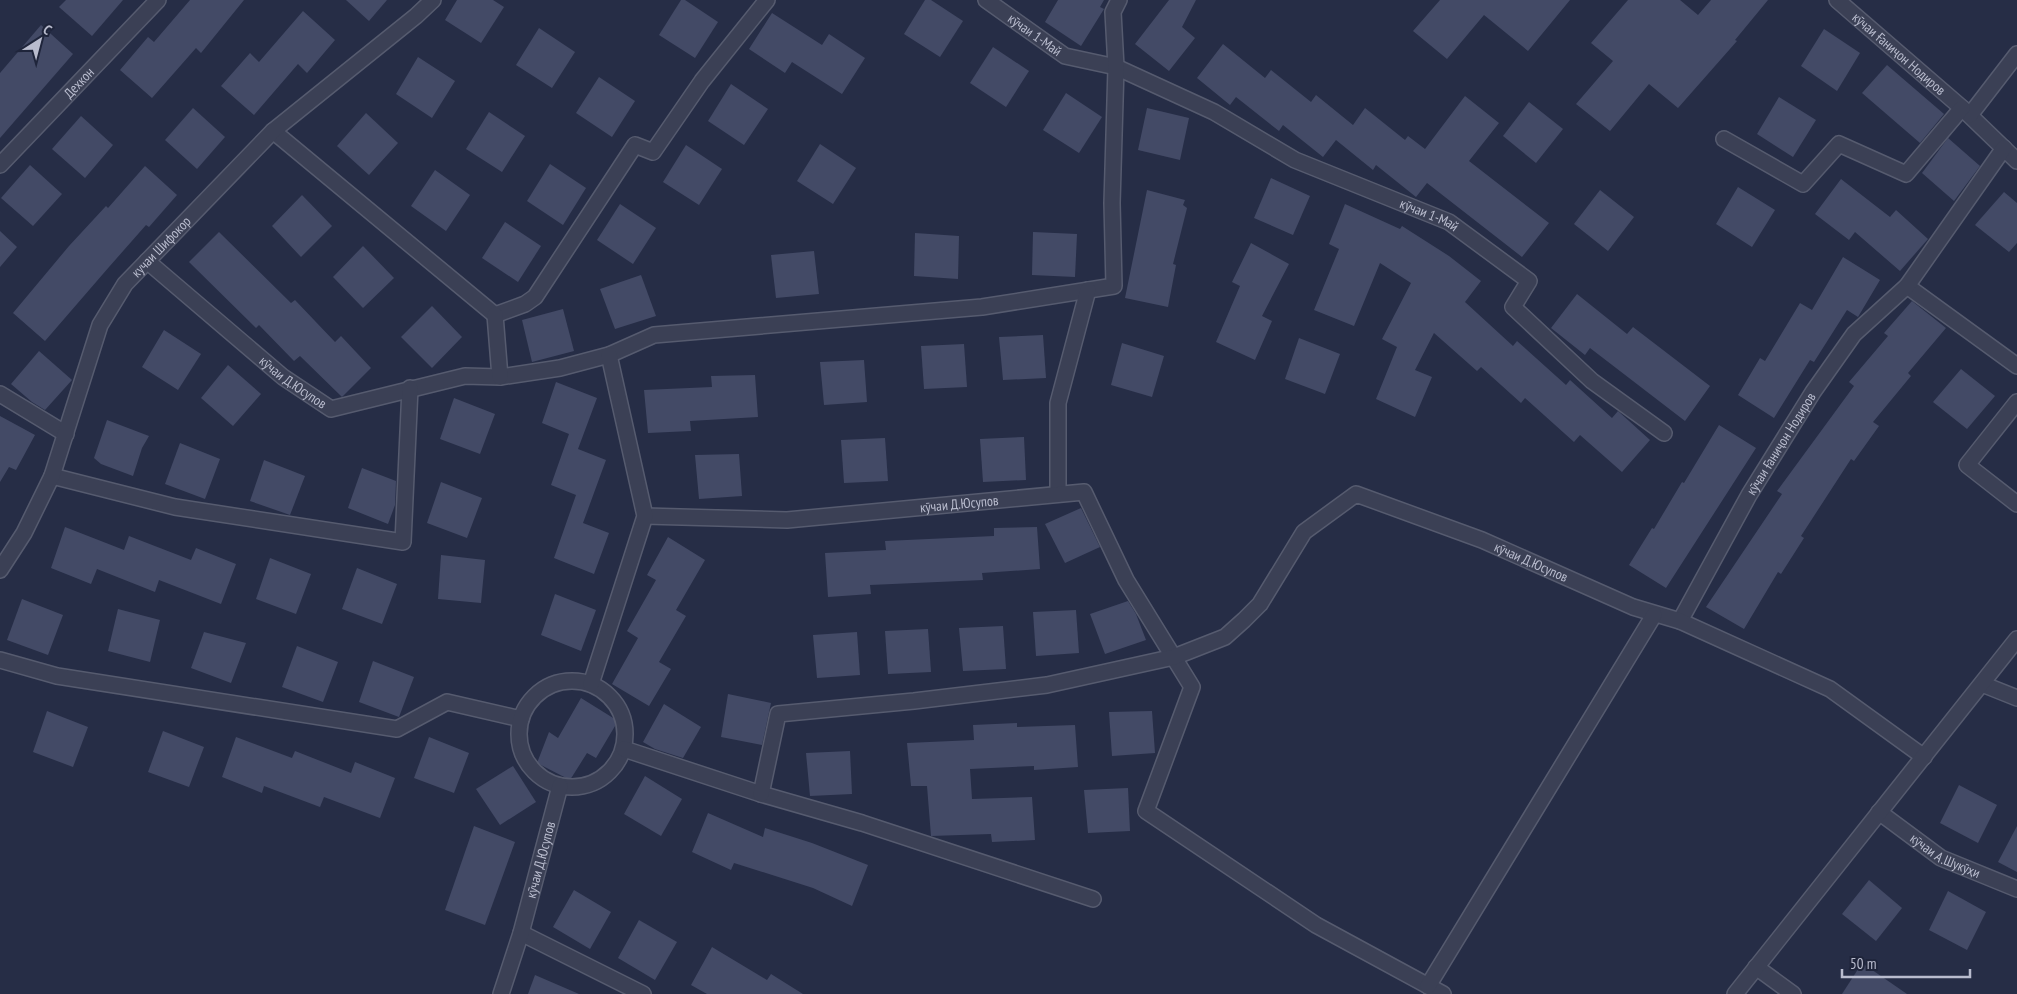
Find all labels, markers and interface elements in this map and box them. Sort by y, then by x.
street label: кӯчаи Ғаниҷон Нодиров [1849,8,1950,99]
street label: кӯчаи 1-Май [1004,9,1065,60]
north arrow [15,15,65,65]
text: С [40,20,56,39]
street label: Дехкон [60,63,98,102]
street label: кӯчаи 1-Май [1397,194,1462,235]
street label: кучаи Шифокор [127,212,195,281]
street label: кӯчаи Д.Юсупов [256,352,330,413]
street label: кӯчаи Ғаниҷон Нодиров [1742,389,1820,498]
street label: кӯчаи Д.Юсупов [919,491,1000,516]
street label: кӯчаи Д.Юсупов [1492,538,1571,586]
street label: кӯчаи Д.Юсупов [522,819,559,900]
street label: кӯчаи А.Шукӯҳи [1907,829,1983,882]
scale bar [1842,946,1970,978]
text: 50 m [1850,954,1876,973]

